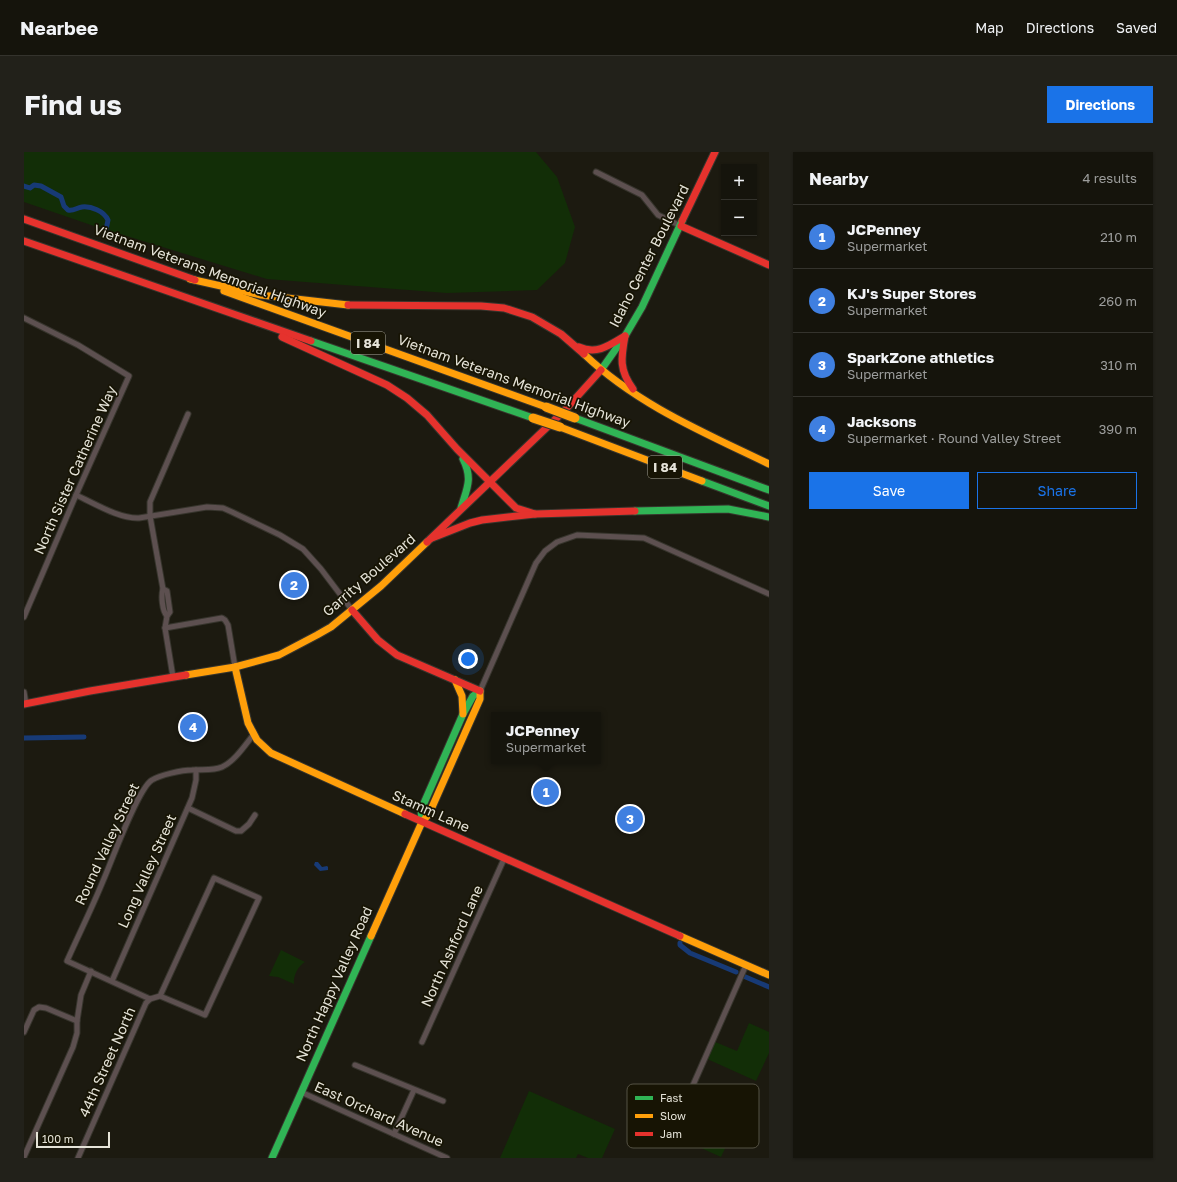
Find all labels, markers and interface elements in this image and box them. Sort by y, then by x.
text: Nearbee [20,16,98,39]
text: Map [975,19,1004,36]
text: Directions [1026,19,1094,36]
text: Saved [1116,19,1157,36]
button: Directions [1047,86,1153,123]
text: Find us [24,88,122,121]
map controls [721,164,757,236]
button: + [721,164,757,200]
text: Nearby [809,168,869,189]
text: 4 results [1083,170,1137,186]
street label: Idaho Center Boulevard [605,182,692,330]
button: − [721,200,757,236]
street label: Vietnam Veterans Memorial Highway [91,220,329,321]
text: JCPenney [847,220,921,238]
text: 1 [819,229,825,245]
text: 210 m [1100,229,1137,245]
text: Supermarket [847,238,928,254]
text: KJ's Super Stores [847,284,977,302]
text: 2 [818,293,826,309]
text: 260 m [1099,293,1137,309]
text: Supermarket [847,302,928,318]
street label: Vietnam Veterans Memorial Highway [395,330,633,431]
road number: I 84 [351,332,385,354]
text: SparkZone athletics [847,348,994,366]
text: 3 [818,357,826,373]
text: 310 m [1100,357,1137,373]
text: Supermarket [847,366,928,382]
street label: North Sister Catherine Way [30,383,120,557]
text: Jacksons [847,412,916,430]
text: 4 [818,421,826,437]
text: 390 m [1099,421,1137,437]
text: Supermarket · Round Valley Street [847,430,1061,446]
road number: I 84 [648,456,682,478]
button: Save [809,472,969,509]
button: Share [977,472,1137,509]
street label: Garrity Boulevard [319,530,419,620]
pin: 2 [281,570,307,600]
your location [458,649,478,669]
pin: 4 [180,712,206,742]
popup [491,712,601,764]
text: JCPenney [506,721,579,739]
text: Supermarket [506,739,586,755]
pin: 1 [533,777,559,807]
street label: Round Valley Street [71,780,142,908]
street label: Stamm Lane [390,786,473,835]
pin: 3 [617,804,643,834]
street label: Long Valley Street [114,811,179,930]
street label: North Ashford Lane [417,882,486,1009]
street label: North Happy Valley Road [292,904,375,1064]
street label: 44th Street North [75,1004,138,1119]
street label: East Orchard Avenue [312,1077,446,1150]
legend [627,1084,759,1148]
text: Fast [660,1091,683,1104]
text: Slow [660,1109,686,1122]
text: Jam [660,1127,682,1140]
scale bar [36,1130,110,1149]
text: 100 m [42,1132,73,1145]

